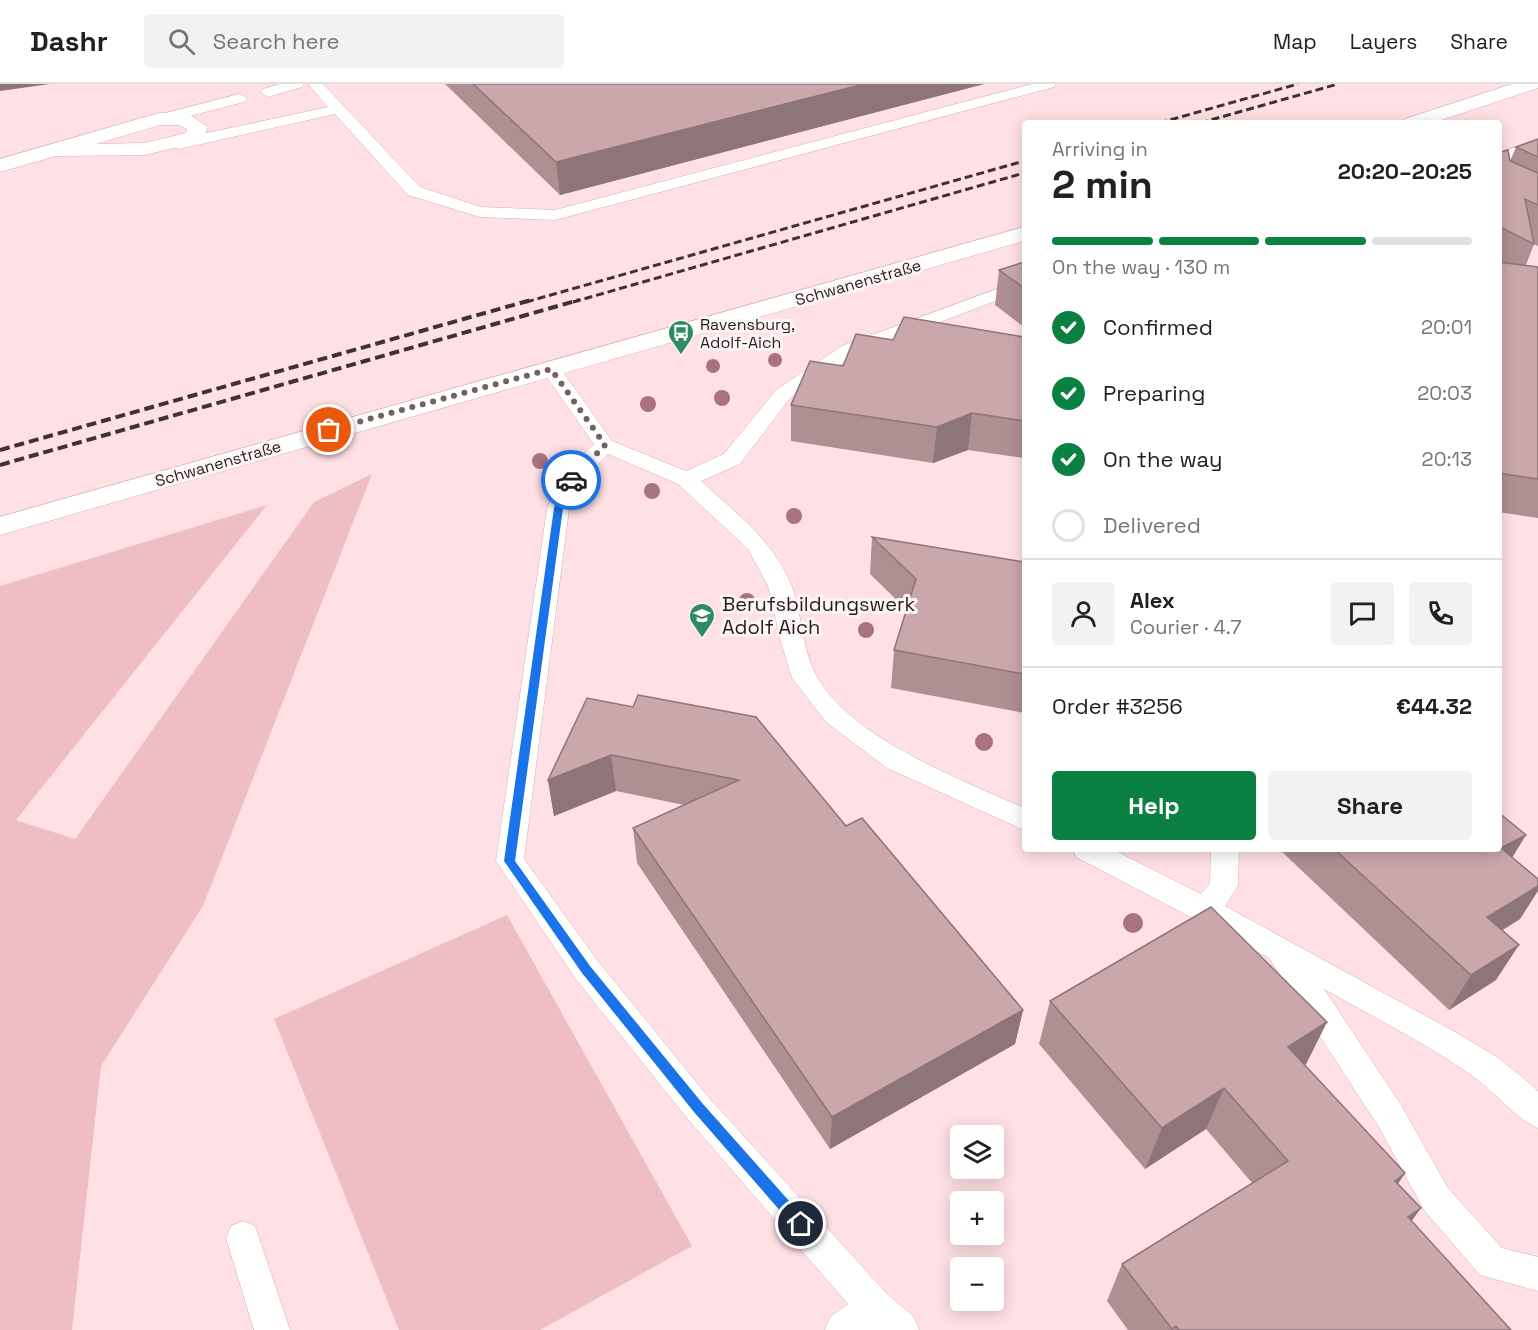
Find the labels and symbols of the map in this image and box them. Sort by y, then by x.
street label: Schwanenstraße [793,254,924,311]
place label: Ravensburg, Adolf-Aich [700,314,795,353]
bus stop icon: Ravensburg, Adolf-Aich [666,318,696,356]
pin [303,404,354,455]
street label: Schwanenstraße [153,435,284,492]
courier [541,450,601,510]
place label: Berufsbildungswerk Adolf Aich [722,591,916,640]
school or university icon: Berufsbildungswerk Adolf Aich [687,601,717,639]
pin [775,1198,826,1249]

